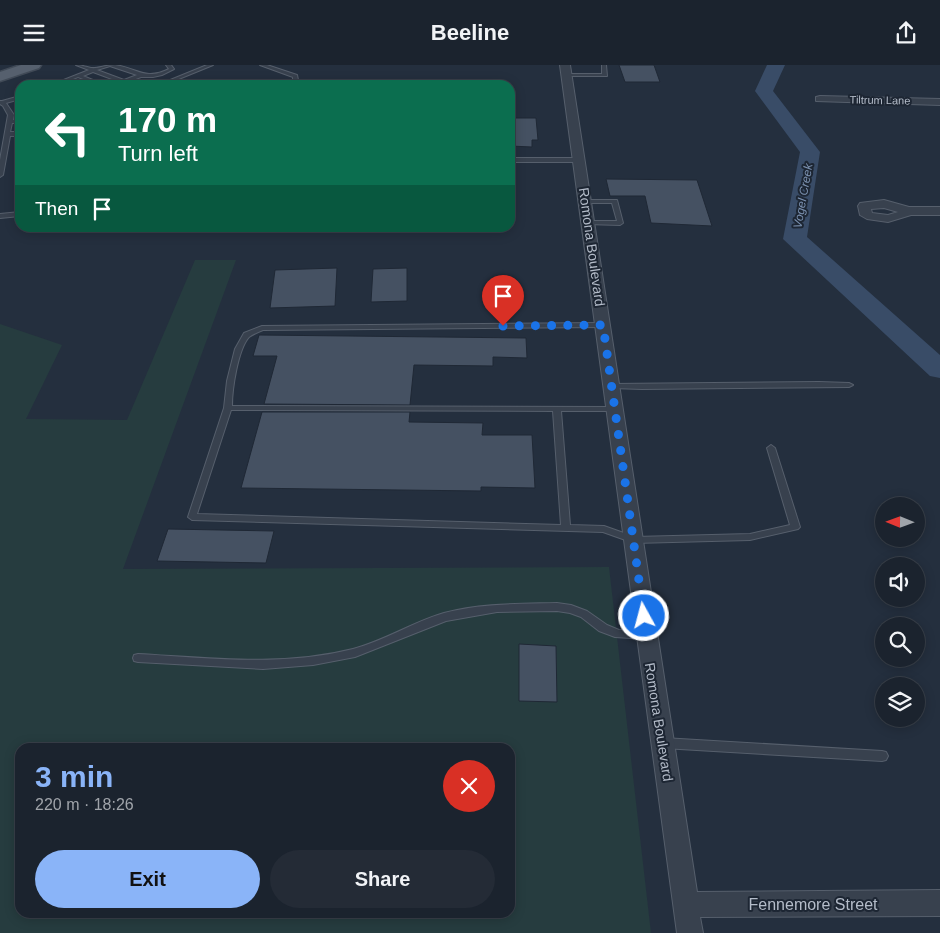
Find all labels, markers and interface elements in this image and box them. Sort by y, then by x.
icon: menu [20,19,48,47]
icon: share [892,19,920,47]
text: Beeline [431,20,509,45]
street label: Tiltrum Lane [850,93,910,107]
icon: left [35,100,100,165]
text: 170 m [118,100,217,139]
text: Turn left [118,141,198,166]
water label: Vogel Creek [790,162,816,230]
street label: Romona Boulevard [576,187,608,307]
icon: arrive [88,195,116,223]
text: Then [35,198,78,219]
pin [482,275,524,326]
icon: arrive [489,282,517,310]
north arrow [875,497,925,547]
map controls [875,497,925,727]
button: sound [875,557,925,607]
position arrow [617,589,669,641]
button: search [875,617,925,667]
street label: Romona Boulevard [642,662,676,782]
button: layers [875,677,925,727]
text: 3 min [35,760,113,793]
button: close [443,760,495,812]
text: 220 m · 18:26 [35,796,134,813]
button: Exit [35,850,260,908]
button: Share [270,850,495,908]
street label: Fennemore Street [749,896,878,913]

